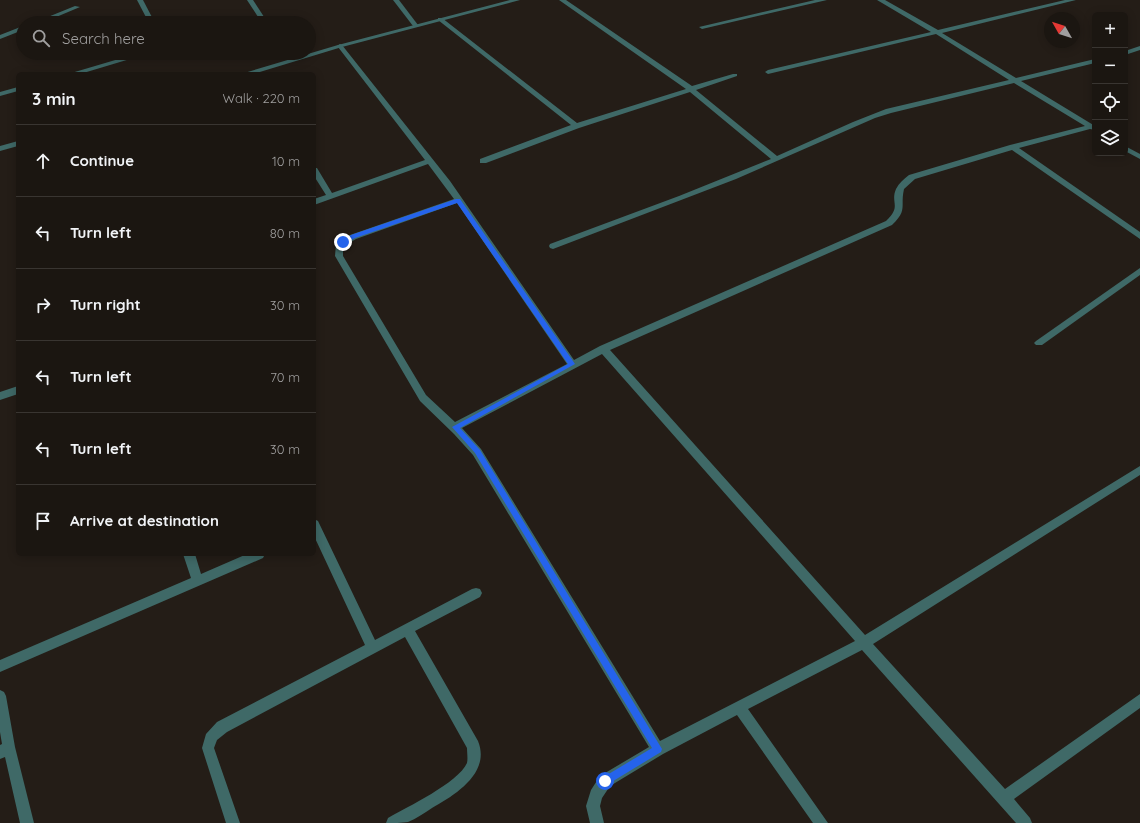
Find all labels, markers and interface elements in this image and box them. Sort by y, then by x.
north arrow [1044,12,1080,48]
map controls [1092,12,1128,156]
button: + [1092,12,1128,48]
search box [16,16,316,60]
icon: search [30,27,52,49]
text: Search here [62,29,145,48]
button: − [1092,48,1128,84]
button: locate [1092,84,1128,120]
text: 3 min [32,88,76,109]
text: Walk · 220 m [223,90,300,106]
button: layers [1092,120,1128,156]
icon: ahead [32,150,54,172]
text: Continue [70,151,134,170]
text: 10 m [272,153,300,169]
icon: left [32,222,54,244]
text: Turn left [70,223,132,242]
text: 80 m [270,225,300,241]
route end [334,233,352,251]
icon: right [32,294,54,316]
text: Turn right [70,295,141,314]
text: 30 m [270,297,300,313]
icon: left [32,366,54,388]
text: Turn left [70,367,132,386]
text: 70 m [270,369,300,385]
icon: left [32,438,54,460]
text: Turn left [70,439,132,458]
text: 30 m [270,441,300,457]
icon: arrive [32,510,54,532]
text: Arrive at destination [70,511,219,530]
route start [596,772,614,790]

